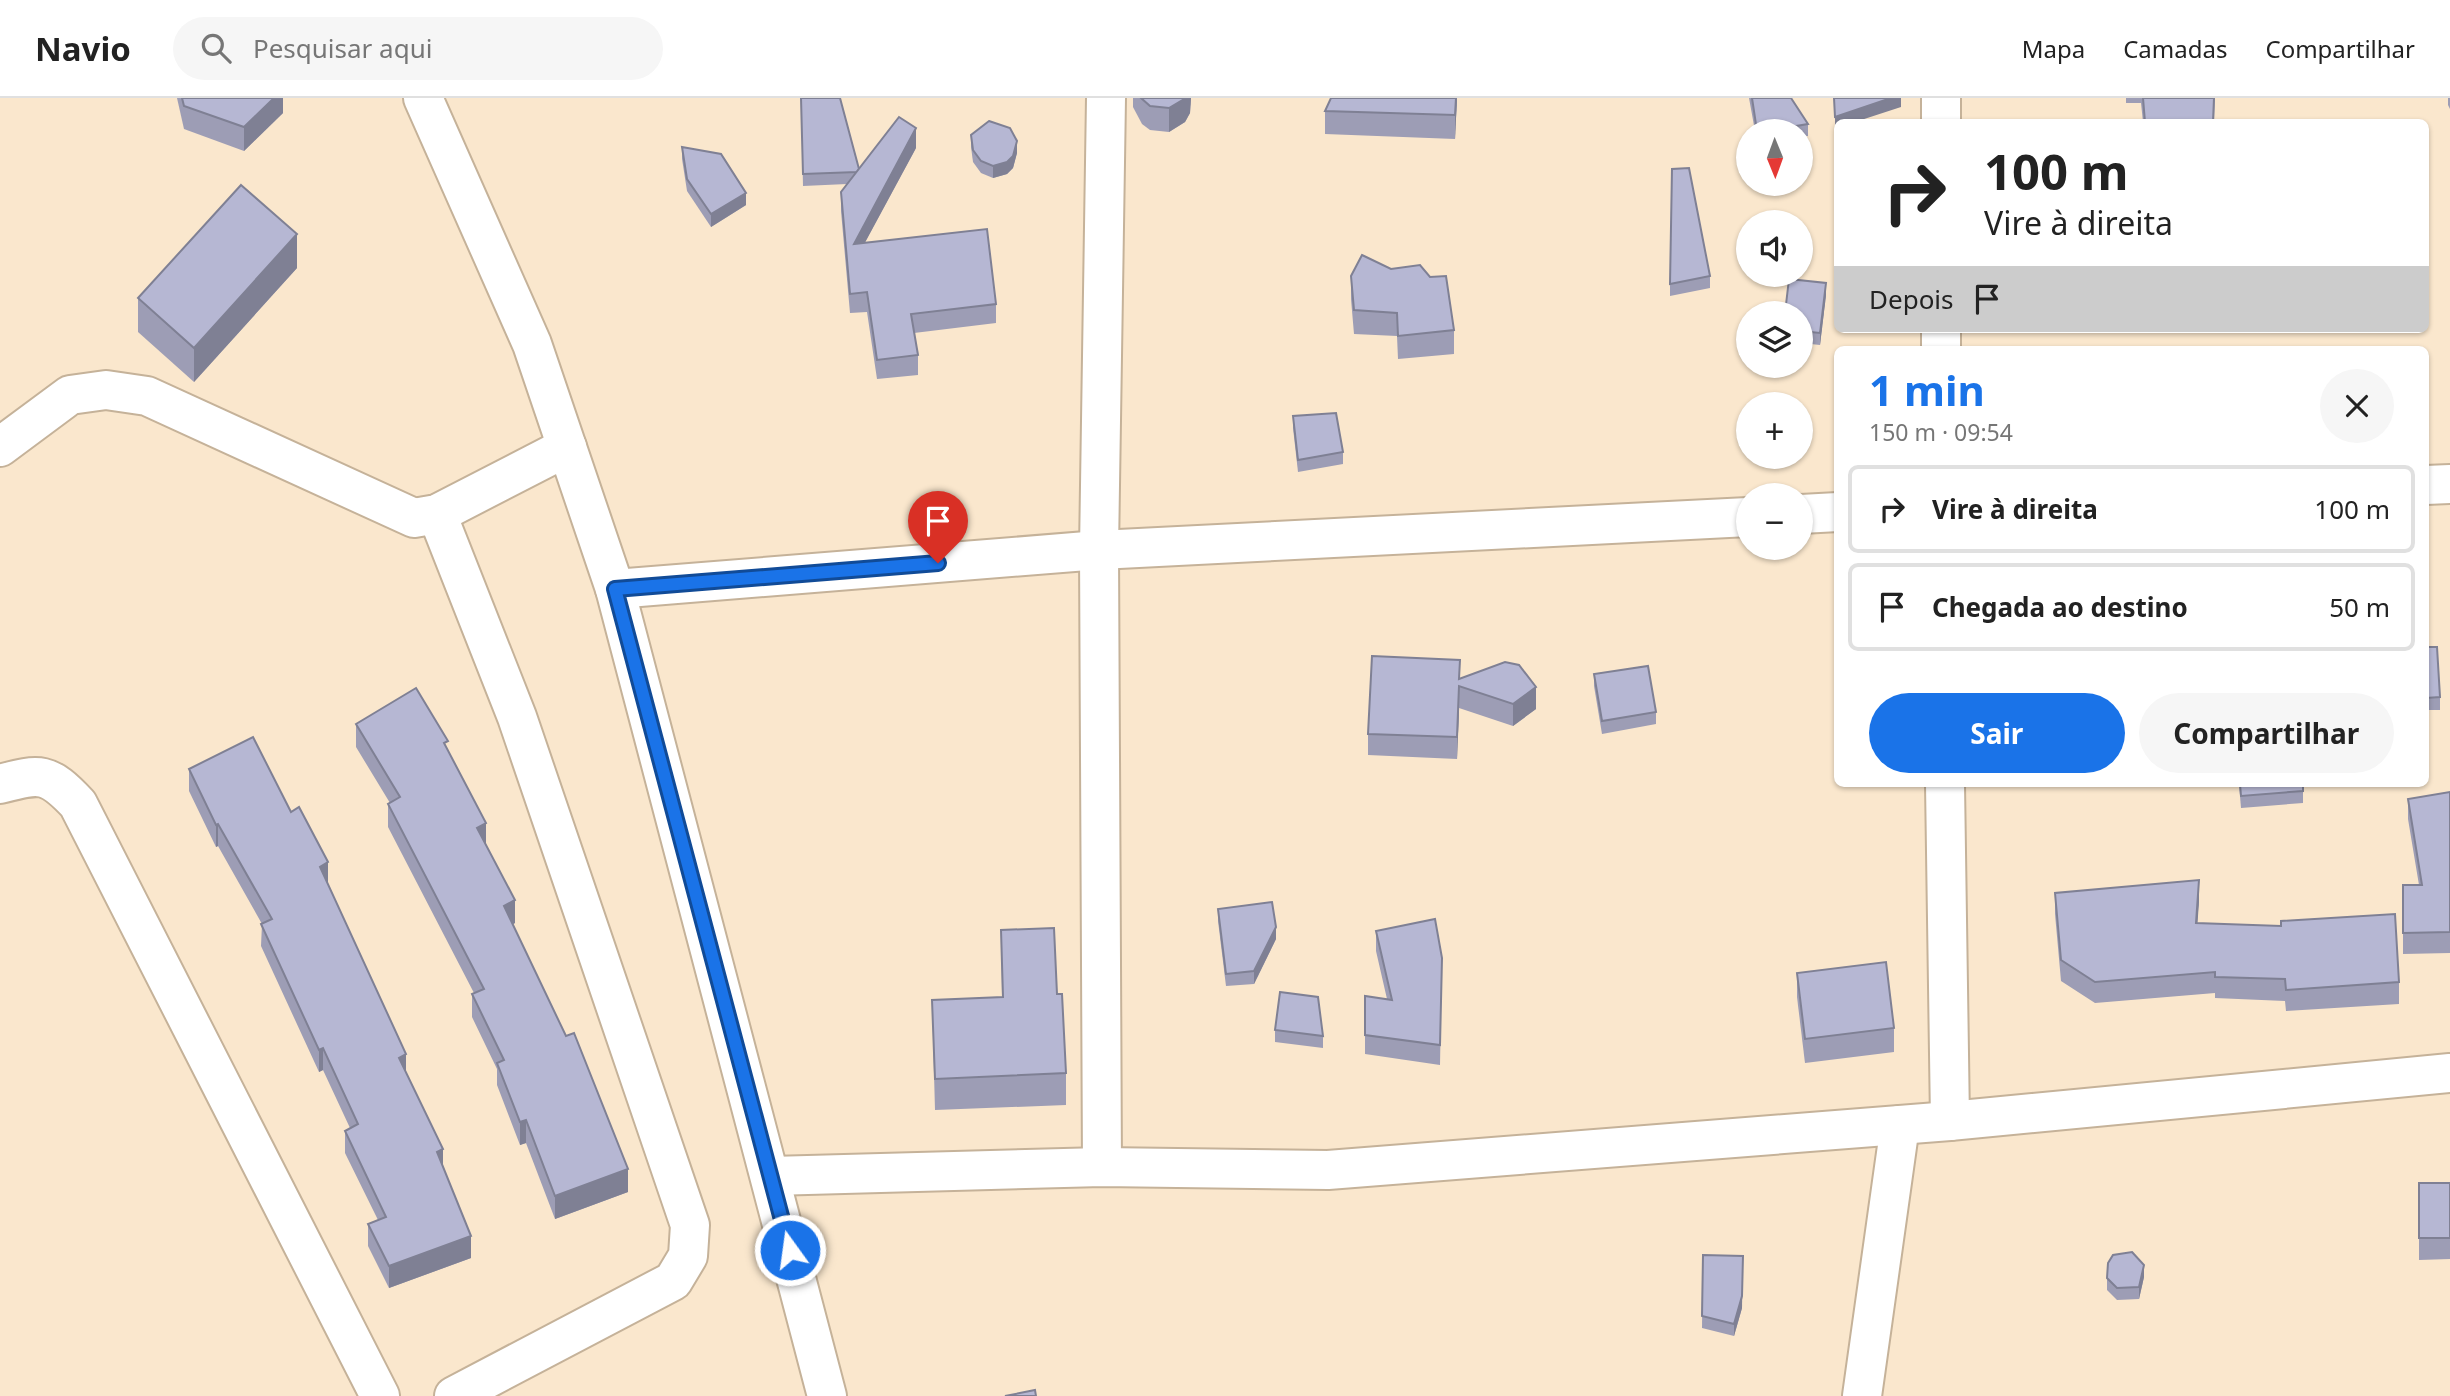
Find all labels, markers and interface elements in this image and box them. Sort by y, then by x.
search box [173,17,663,80]
text: Navio [35,26,131,71]
icon: search [197,29,235,67]
text: Pesquisar aqui [253,30,432,66]
text: Mapa [2022,32,2085,65]
text: Camadas [2123,32,2227,65]
text: Compartilhar [2265,32,2415,65]
north arrow [1736,119,1813,196]
map controls [1736,119,1813,560]
text: 100 m [1984,138,2129,204]
icon: right [1869,147,1960,238]
text: Vire à direita [1984,201,2173,244]
button: sound [1736,210,1813,287]
icon: arrive [1968,280,2006,318]
text: Depois [1869,281,1954,317]
button: layers [1736,301,1813,378]
text: 1 min [1869,361,1985,418]
button: close [2320,369,2394,443]
button: + [1736,392,1813,469]
text: 150 m · 09:54 [1869,416,2013,448]
button: − [1736,483,1813,560]
icon: right [1873,490,1911,528]
pin [908,491,968,563]
text: Vire à direita [1932,491,2098,527]
text: 100 m [2314,491,2390,527]
icon: arrive [919,502,957,540]
icon: arrive [1873,588,1911,626]
text: Chegada ao destino [1932,589,2188,625]
text: 50 m [2329,589,2390,625]
button: Sair [1869,693,2125,773]
button: Compartilhar [2139,693,2394,773]
position arrow [753,1213,827,1287]

